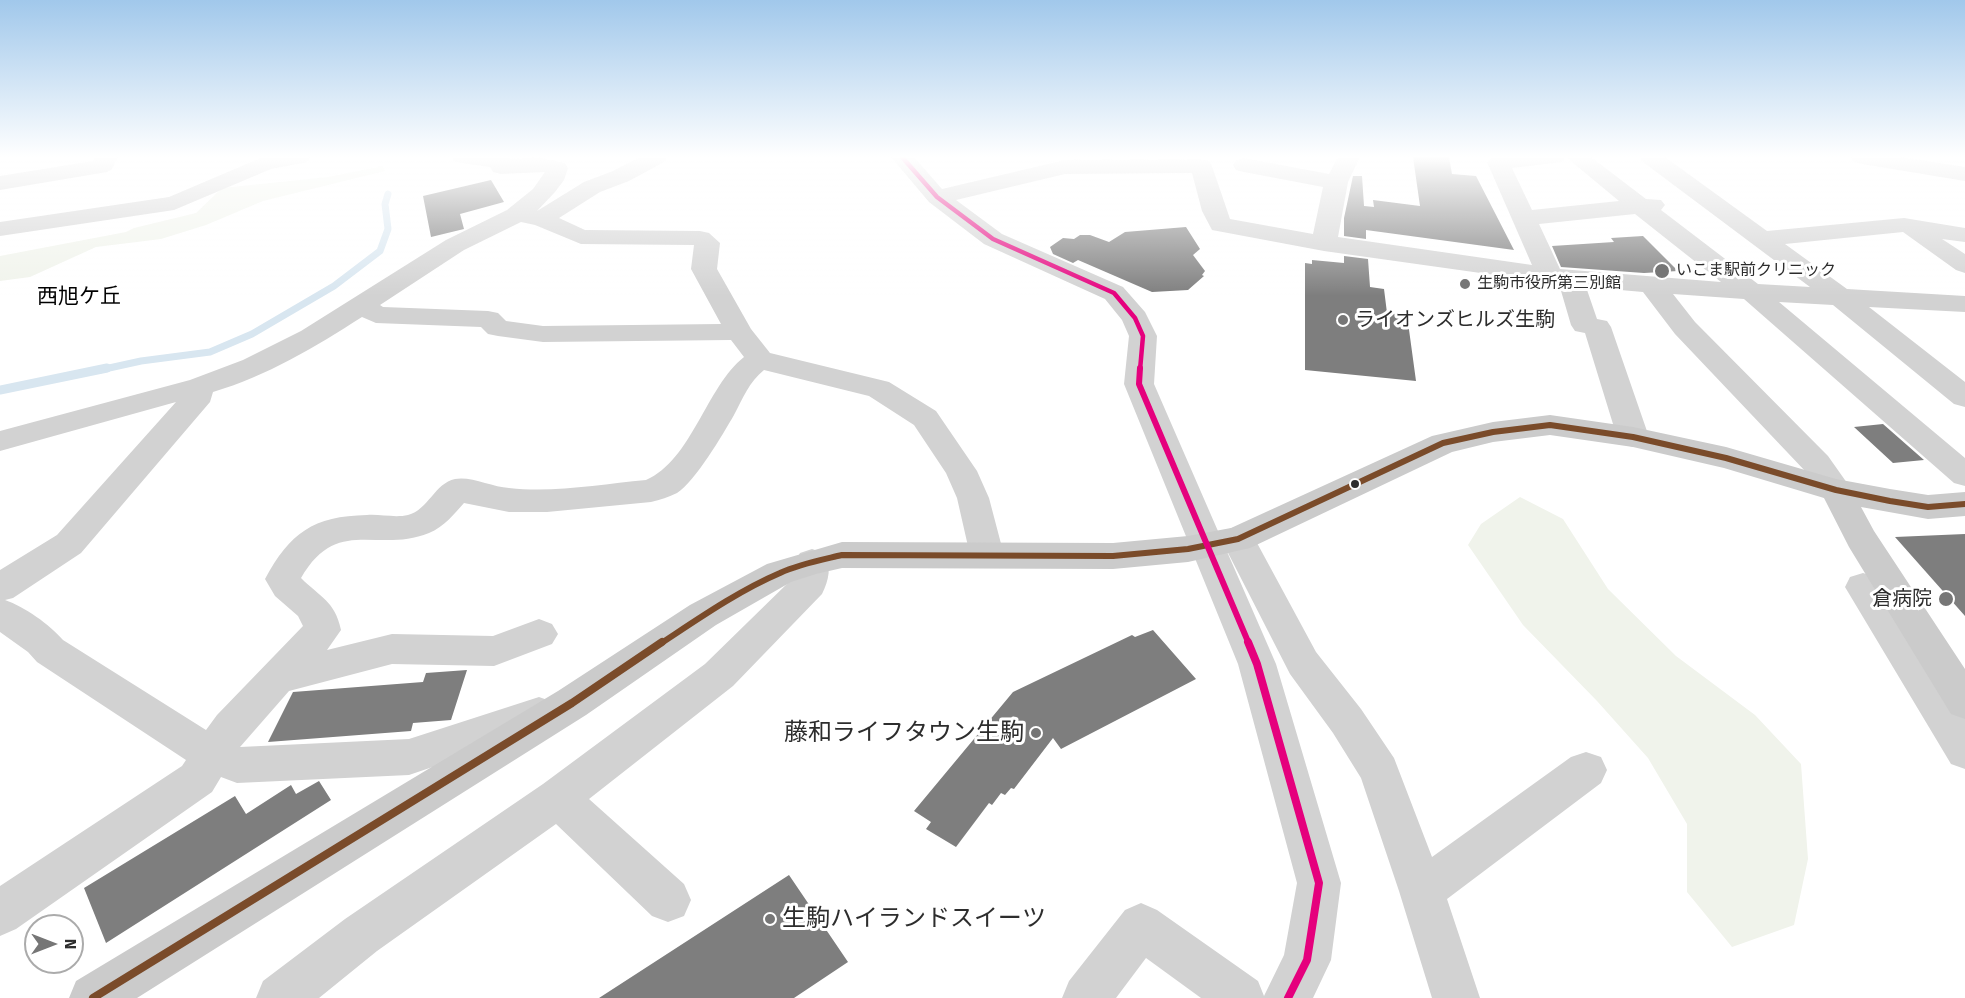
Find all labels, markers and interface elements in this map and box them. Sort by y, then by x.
place label: いこま駅前クリニック [1676,261,1836,281]
marker: いこま駅前クリニック [1653,262,1671,280]
place label: 生駒市役所第三別館 [1477,274,1621,294]
marker: 生駒市役所第三別館 [1458,277,1472,291]
district label: 西旭ケ丘 [37,284,121,310]
place label: ライオンズヒルズ生駒 [1355,308,1555,332]
marker: ライオンズヒルズ生駒 [1336,313,1350,327]
unlabelled marker [1349,478,1361,490]
place label: 倉病院 [1872,587,1932,611]
marker: 倉病院 [1937,590,1955,608]
place label: 藤和ライフタウン生駒 [784,719,1024,747]
marker: 藤和ライフタウン生駒 [1029,726,1043,740]
place label: 生駒ハイランドスイーツ [782,905,1046,933]
marker: 生駒ハイランドスイーツ [763,912,777,926]
north arrow [24,914,84,974]
text: N [61,939,80,949]

